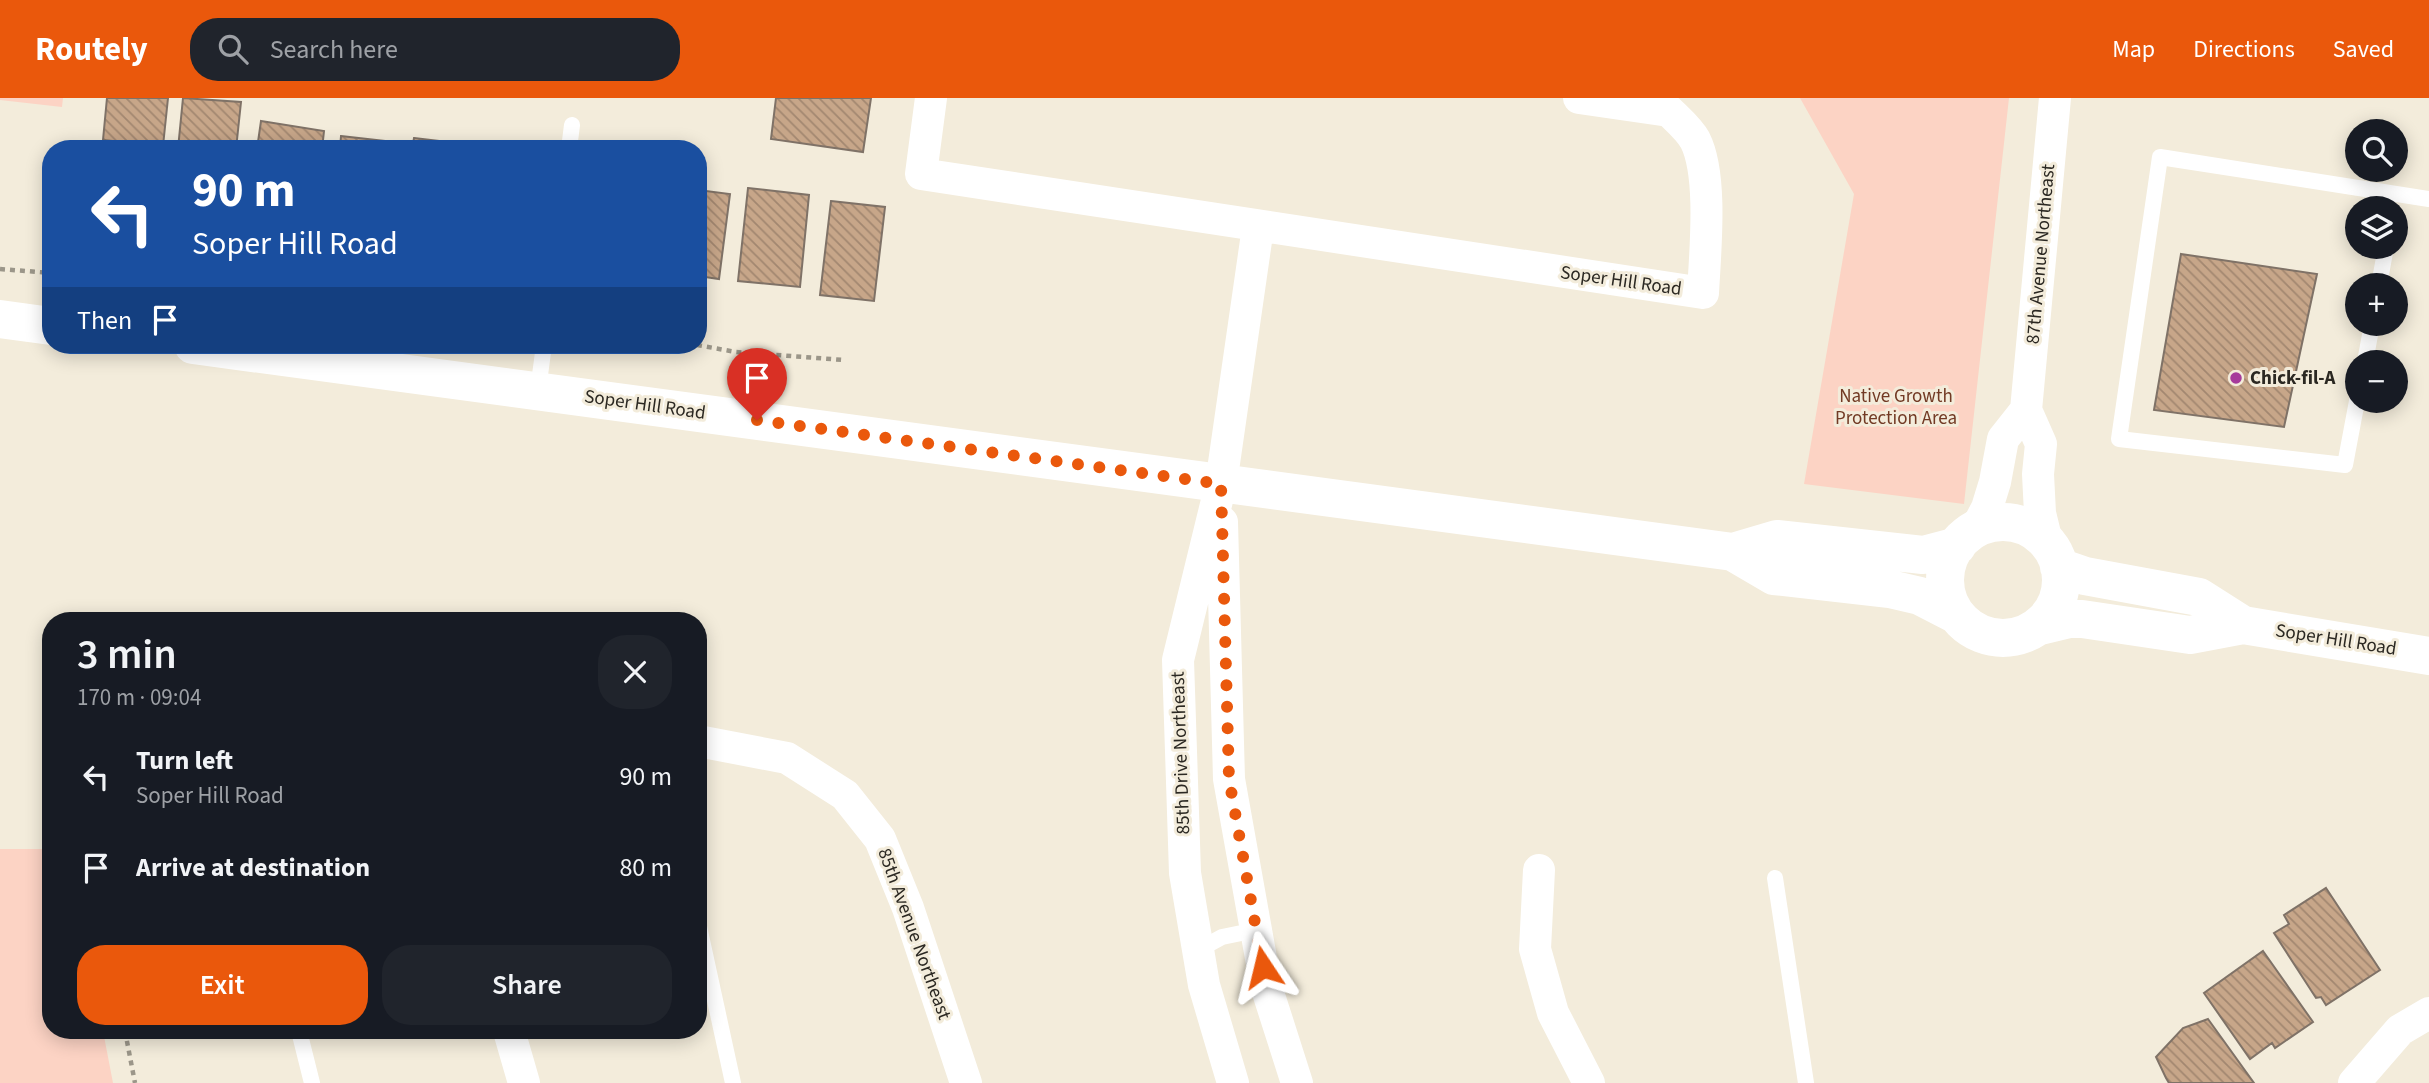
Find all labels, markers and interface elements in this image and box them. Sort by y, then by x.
search box [190,18,680,81]
text: Routely [35,26,148,73]
icon: search [214,30,252,68]
text: Search here [270,31,398,68]
text: Map [2112,32,2155,67]
text: Directions [2193,32,2295,67]
text: Saved [2333,32,2394,67]
map controls [2345,119,2408,413]
button: search [2345,119,2408,182]
text: 90 m [192,156,296,226]
street label: 87th Avenue Northeast [2020,162,2062,345]
icon: left [77,168,168,259]
button: layers [2345,196,2408,259]
text: Soper Hill Road [192,221,398,267]
street label: Soper Hill Road [1559,259,1683,303]
button: + [2345,273,2408,336]
icon: arrive [146,301,184,339]
text: Then [77,302,132,339]
pin [727,348,787,420]
button: − [2345,350,2408,413]
icon: arrive [738,359,776,397]
place label: Chick-fil-A [2250,365,2336,392]
marker: Chick-fil-A [2228,370,2244,386]
street label: Soper Hill Road [583,383,707,427]
park label: Native Growth Protection Area [1835,383,1957,432]
street label: Soper Hill Road [2274,617,2398,663]
text: 3 min [77,625,177,685]
button: close [598,635,672,709]
street label: 85th Drive Northeast [1165,670,1197,835]
text: 170 m · 09:04 [77,681,201,714]
text: Turn left [136,742,233,779]
icon: left [77,758,115,796]
text: 90 m [619,758,672,795]
text: Soper Hill Road [136,779,284,812]
street label: 85th Avenue Northeast [870,845,958,1024]
icon: arrive [77,849,115,887]
text: Arrive at destination [136,849,370,886]
text: 80 m [619,849,672,886]
position arrow [1226,930,1300,1004]
button: Exit [77,945,368,1025]
button: Share [382,945,672,1025]

